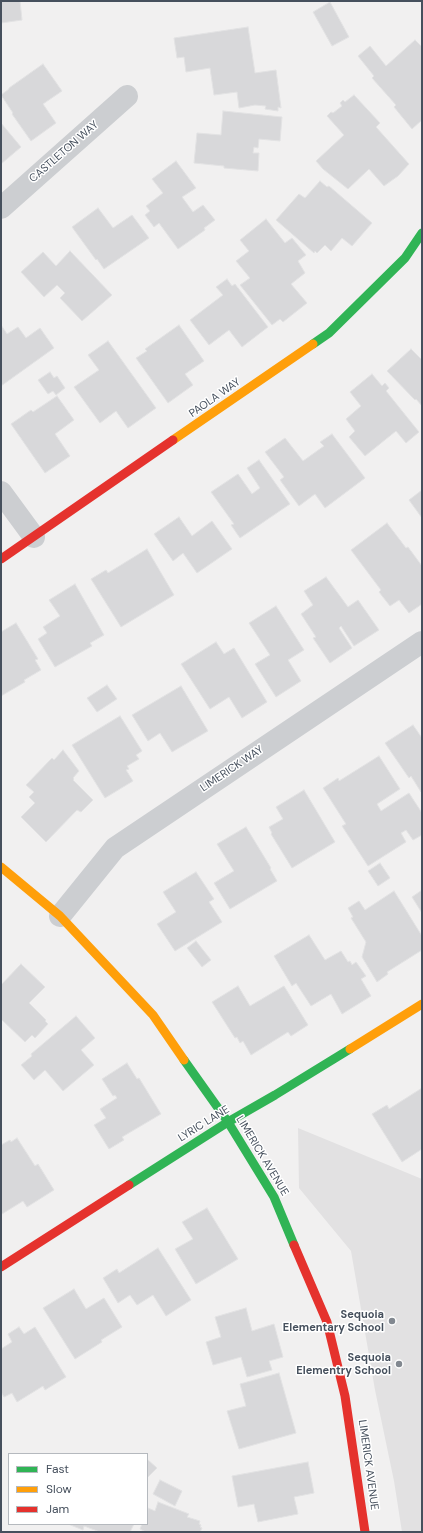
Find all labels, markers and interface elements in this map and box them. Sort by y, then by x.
street label: CASTLETON WAY [27,118,101,186]
street label: PAOLA WAY [187,376,243,420]
street label: LIMERICK WAY [198,743,266,795]
street label: LYRIC LANE [176,1103,232,1145]
street label: LIMERICK AVENUE [233,1114,291,1198]
place label: Sequoia Elementary School [283,1308,384,1334]
marker: Sequoia Elementary School [387,1316,397,1326]
place label: Sequoia Elementry School [296,1351,391,1377]
marker: Sequoia Elementry School [394,1359,404,1369]
street label: LIMERICK AVENUE [355,1419,381,1511]
legend [8,1453,148,1525]
text: Fast [46,1461,69,1477]
text: Slow [46,1481,72,1497]
text: Jam [46,1501,69,1517]

